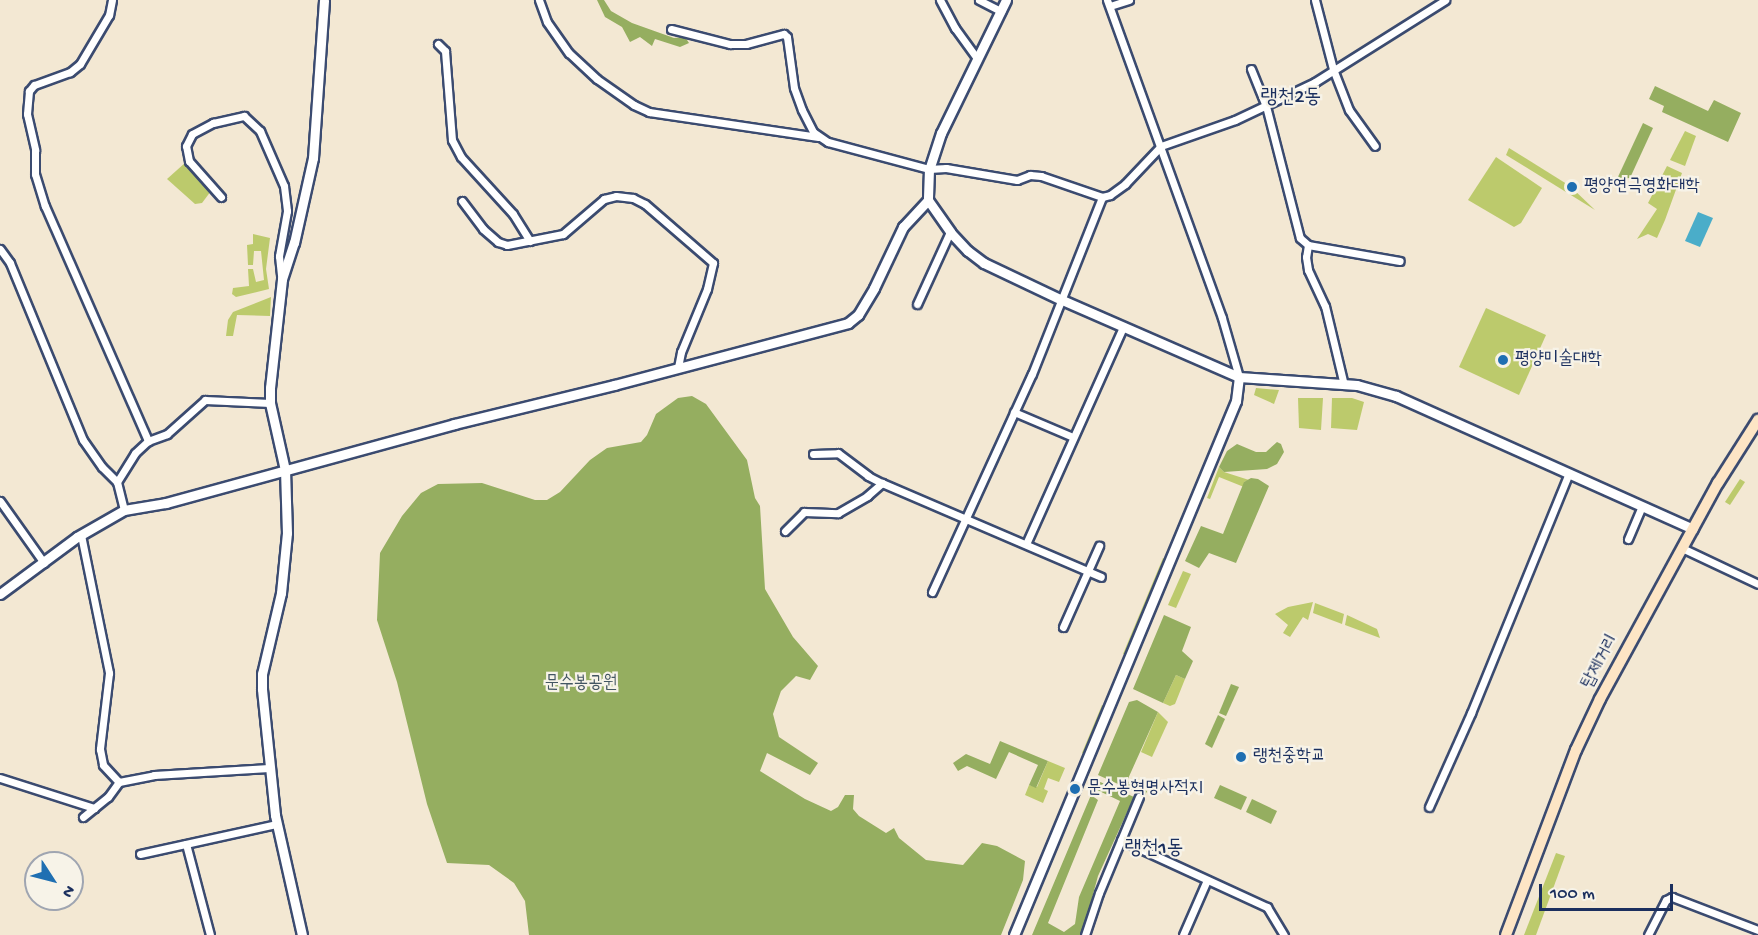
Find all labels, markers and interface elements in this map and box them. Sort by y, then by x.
district label: 랭천2동 [1261,86,1321,112]
place label: 평양연극영화대학 [1584,176,1700,198]
marker: 평양연극영화대학 [1565,180,1579,194]
place label: 평양미술대학 [1515,349,1602,371]
marker: 평양미술대학 [1496,353,1510,367]
street label: 탑제거리 [1578,631,1624,693]
park label: 문수봉공원 [545,673,617,695]
place label: 랭천중학교 [1253,746,1325,768]
marker: 랭천중학교 [1234,750,1248,764]
place label: 문수봉혁명사적지 [1087,778,1203,800]
marker: 문수봉혁명사적지 [1068,782,1082,796]
district label: 랭천1동 [1124,837,1184,863]
north arrow [24,851,84,911]
scale bar [1542,872,1676,910]
text: N [57,881,78,901]
text: 100 m [1550,884,1595,905]

